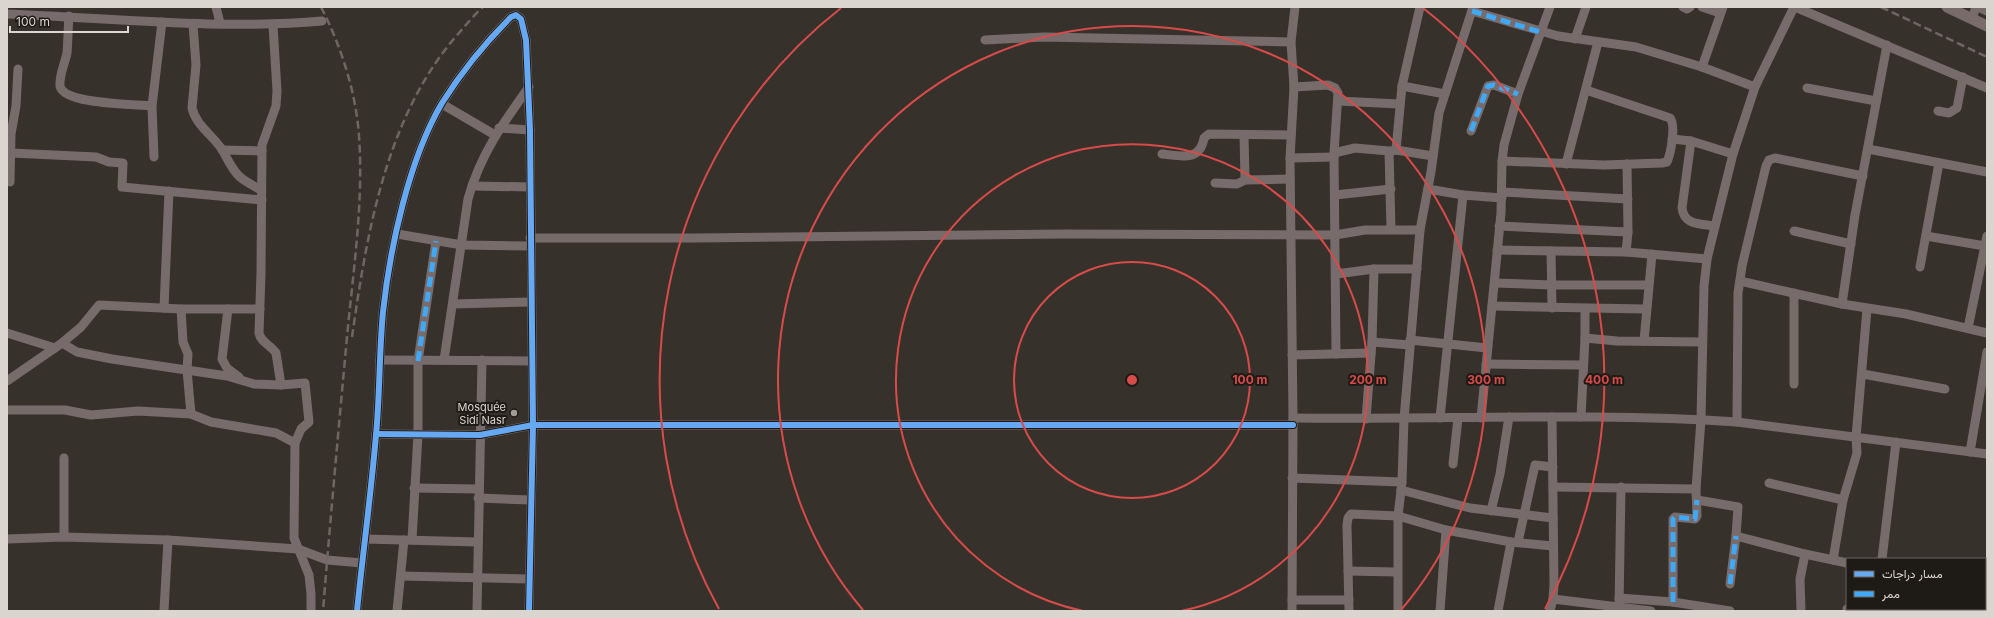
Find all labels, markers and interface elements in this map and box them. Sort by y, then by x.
scale bar [10,8,128,34]
text: 100 m [16,14,50,29]
text: 100 m [1232,372,1268,387]
text: 200 m [1349,372,1387,387]
text: 300 m [1467,372,1505,387]
text: 400 m [1585,372,1623,387]
centre of rings [1125,373,1139,387]
place label: Mosquée Sidi Nasr [458,400,506,427]
marker: Mosquée Sidi Nasr [509,408,519,418]
legend [1846,558,1986,610]
text: مسار دراجات [1882,566,1943,582]
text: ممر [1881,586,1900,602]

